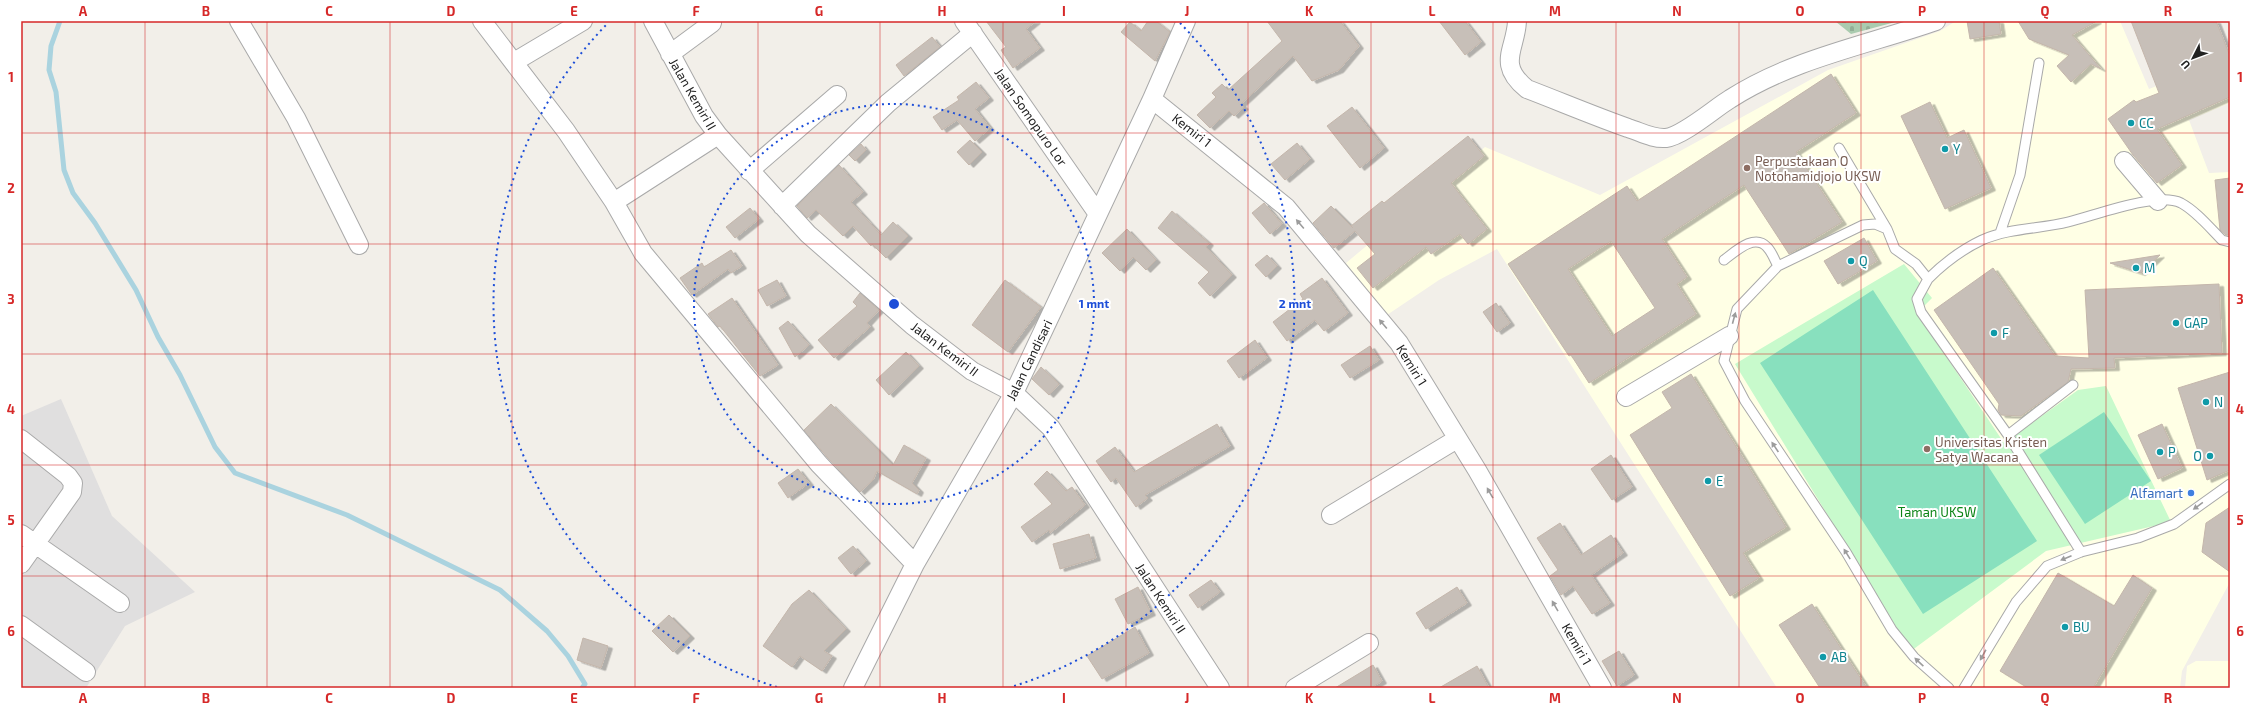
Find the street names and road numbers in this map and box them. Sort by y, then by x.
street label: Jalan Kemiri II [666,55,720,133]
street label: Jalan Somopuro Lor [991,65,1071,169]
street label: Kemiri 1 [1169,110,1215,150]
street label: Jalan Candisari [1003,317,1055,403]
street label: Jalan Kemiri II [908,318,982,380]
street label: Kemiri 1 [1393,341,1431,389]
street label: Jalan Kemiri II [1132,560,1190,636]
street label: Kemiri 1 [1559,620,1595,668]

